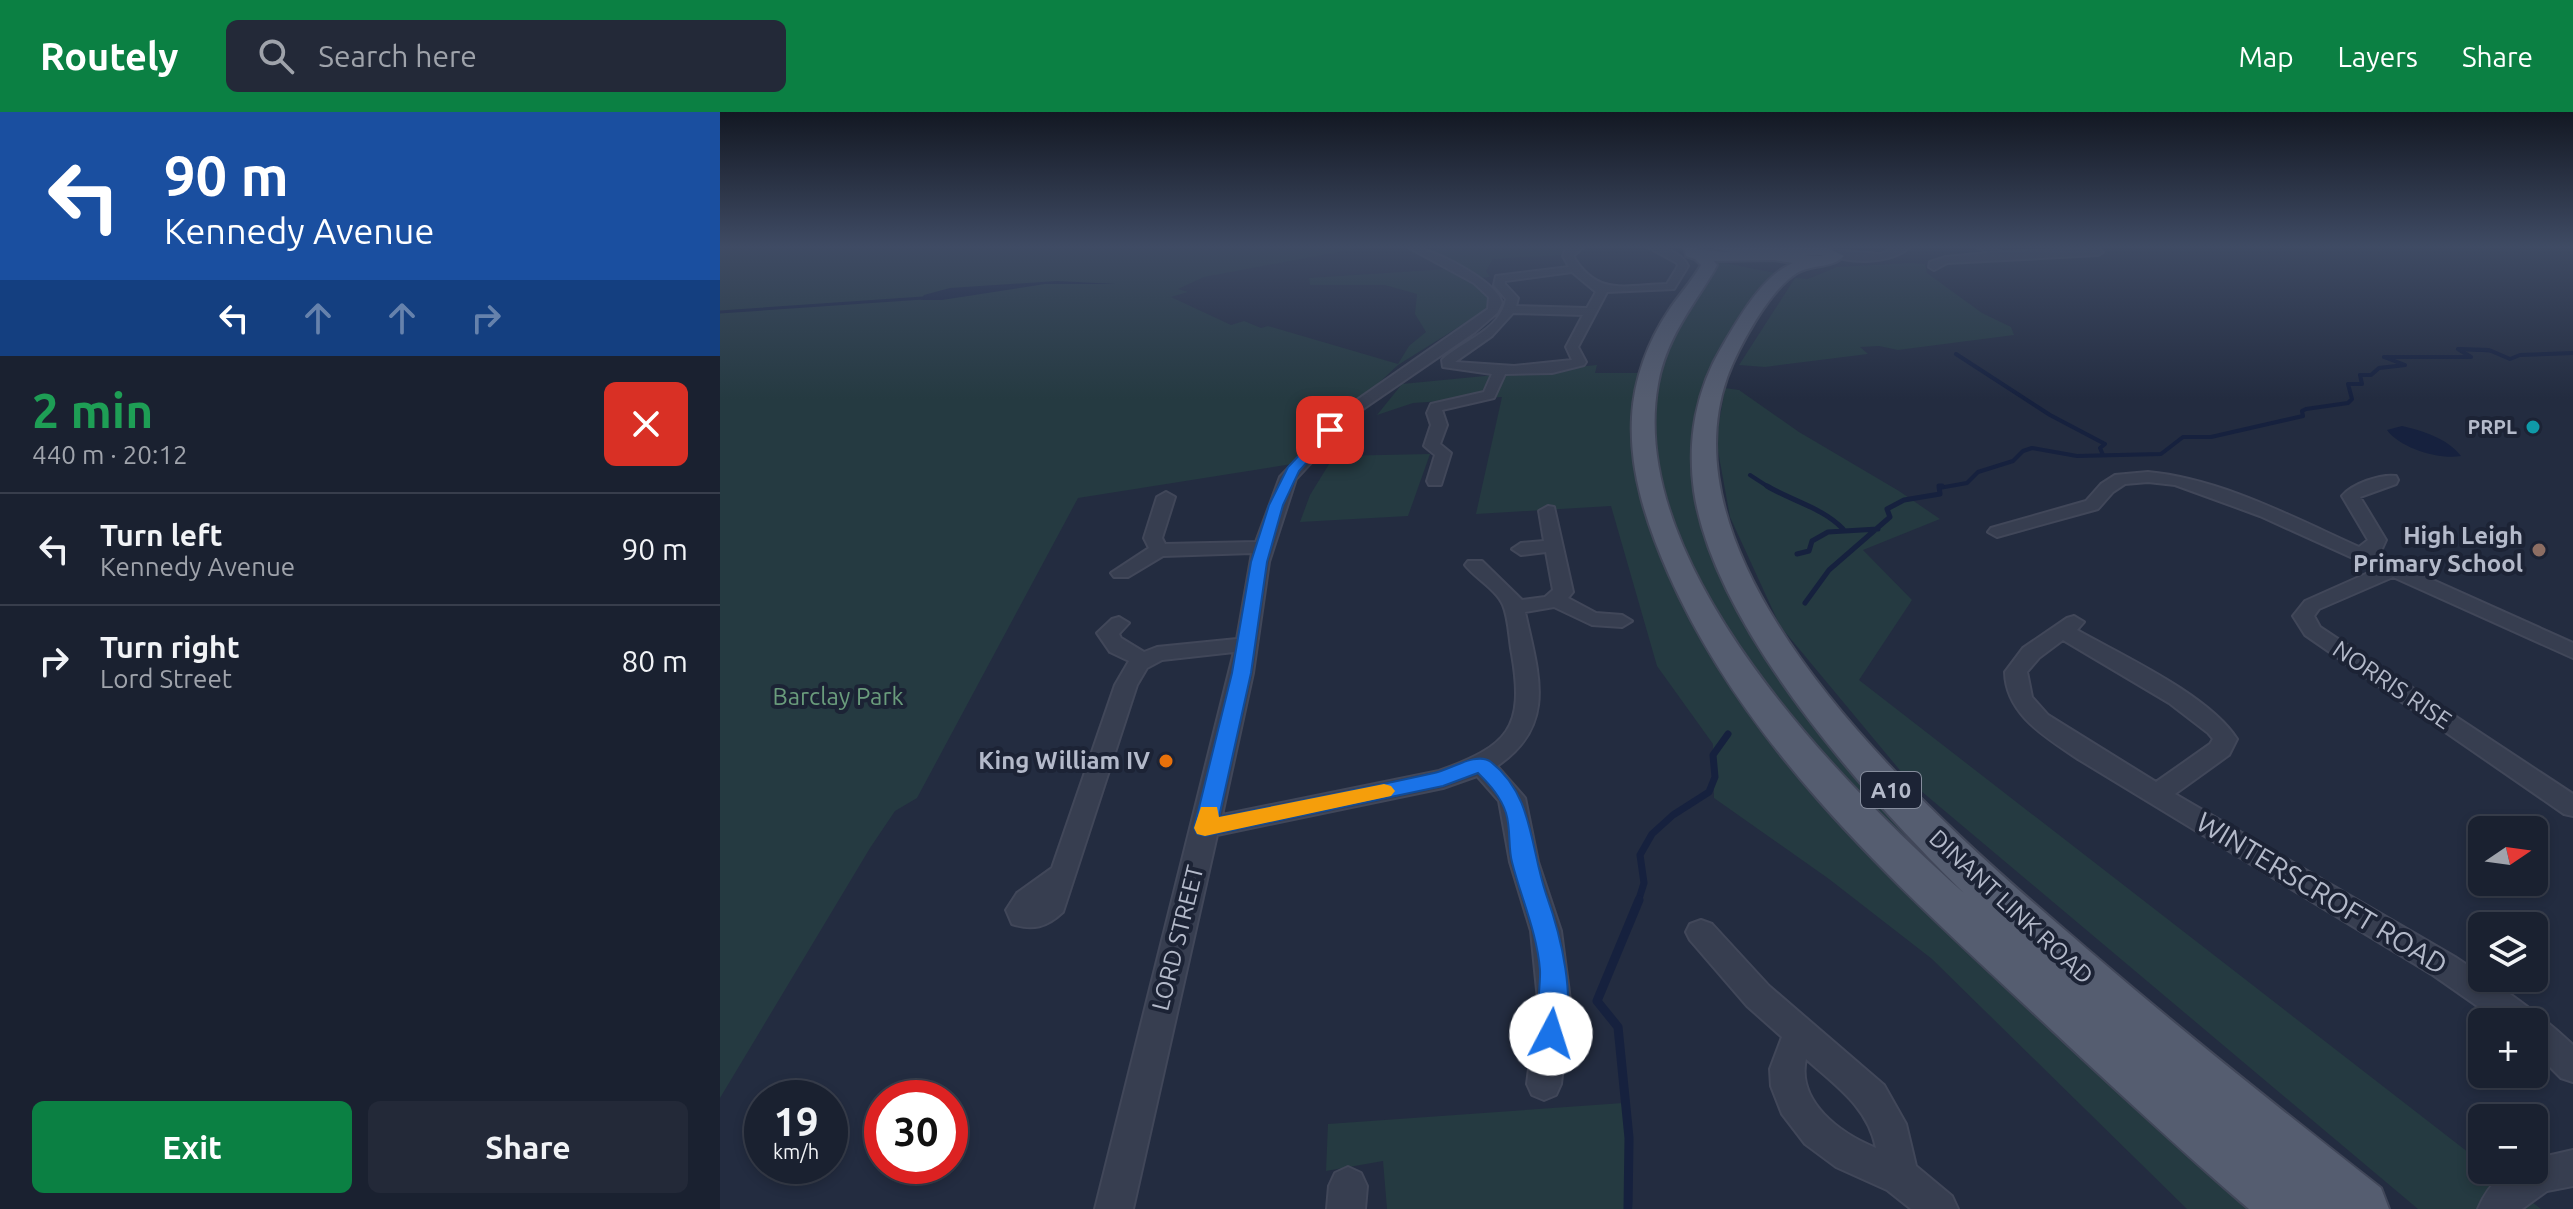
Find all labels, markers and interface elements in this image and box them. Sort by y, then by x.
search box [226,20,786,92]
icon: search [254,34,298,78]
text: Routely [40,35,178,77]
text: Search here [318,39,477,73]
text: Map [2238,41,2294,72]
text: Layers [2338,41,2418,72]
text: Share [2462,41,2533,72]
icon: left [32,144,136,248]
text: 90 m [164,144,289,207]
text: Kennedy Avenue [164,210,434,251]
icon: left [212,296,256,340]
icon: ahead [296,296,340,340]
icon: ahead [380,296,424,340]
icon: right [464,296,508,340]
button: close [604,382,688,466]
text: 2 min [32,383,153,437]
pin [1296,396,1364,464]
icon: arrive [1308,408,1352,452]
place label: PRPL [2468,415,2517,438]
marker: PRPL [2524,418,2542,436]
text: 440 m · 20:12 [32,440,188,469]
text: Turn left [100,518,222,552]
place label: High Leigh Primary School [2353,522,2523,577]
icon: left [32,527,76,571]
text: 90 m [621,532,688,566]
marker: High Leigh Primary School [2530,541,2548,559]
text: Kennedy Avenue [100,552,295,581]
text: Turn right [100,630,240,664]
street label: NORRIS RISE [2328,635,2457,734]
icon: right [32,639,76,683]
text: 80 m [621,644,688,678]
text: Lord Street [100,664,232,693]
park label: Barclay Park [772,683,904,710]
place label: King William IV [978,747,1150,774]
marker: King William IV [1157,752,1175,770]
road number: A10 [1861,772,1921,808]
street label: WINTERSCROFT ROAD [2191,805,2453,980]
north arrow [2468,816,2548,896]
map controls [2468,816,2548,1184]
street label: DINANT LINK ROAD [1924,824,2099,989]
street label: LORD STREET [1146,863,1209,1013]
button: layers [2468,912,2548,992]
position arrow [1509,992,1593,1076]
button: + [2468,1008,2548,1088]
speed limit sign: 30 [864,1080,968,1184]
text: 19 [773,1099,819,1144]
button: Exit [32,1101,352,1193]
button: Share [368,1101,688,1193]
button: − [2468,1104,2548,1184]
text: km/h [773,1140,819,1163]

